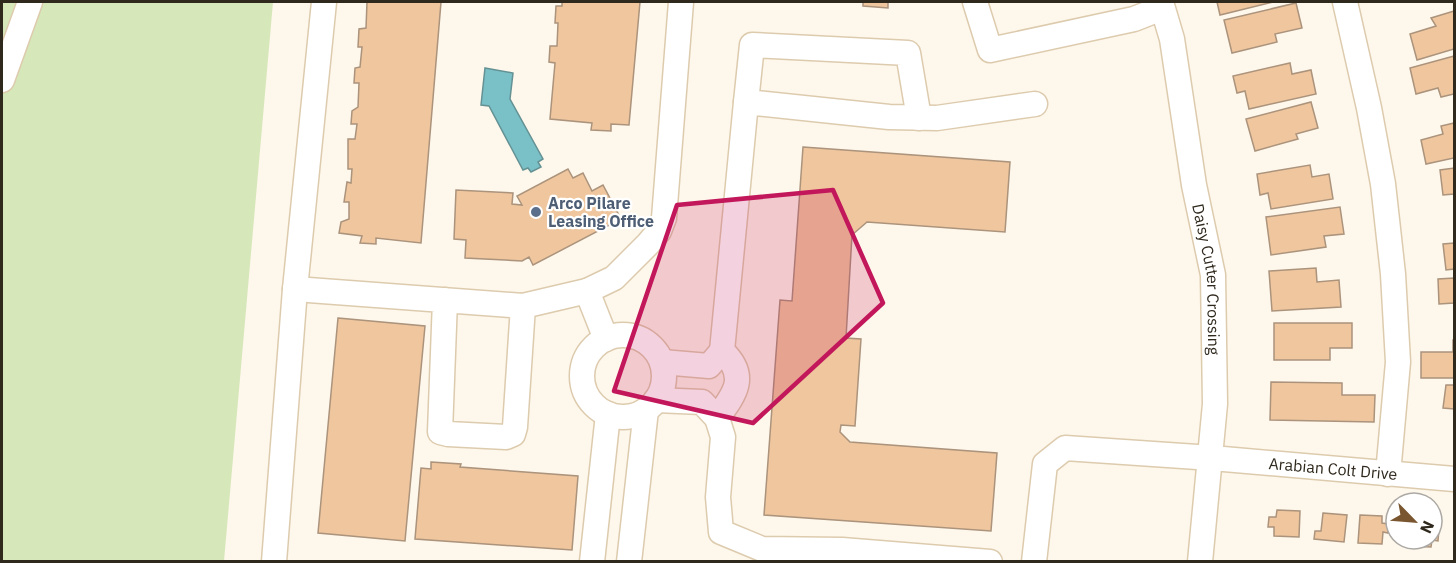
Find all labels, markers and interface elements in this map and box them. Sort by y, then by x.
place label: Arco Pilare Leasing Office [548,193,654,231]
street label: Daisy Cutter Crossing [1188,202,1224,356]
marker: Arco Pilare Leasing Office [529,205,543,219]
street label: Arabian Colt Drive [1268,453,1398,484]
north arrow [1384,491,1444,551]
text: N [1416,518,1439,537]

